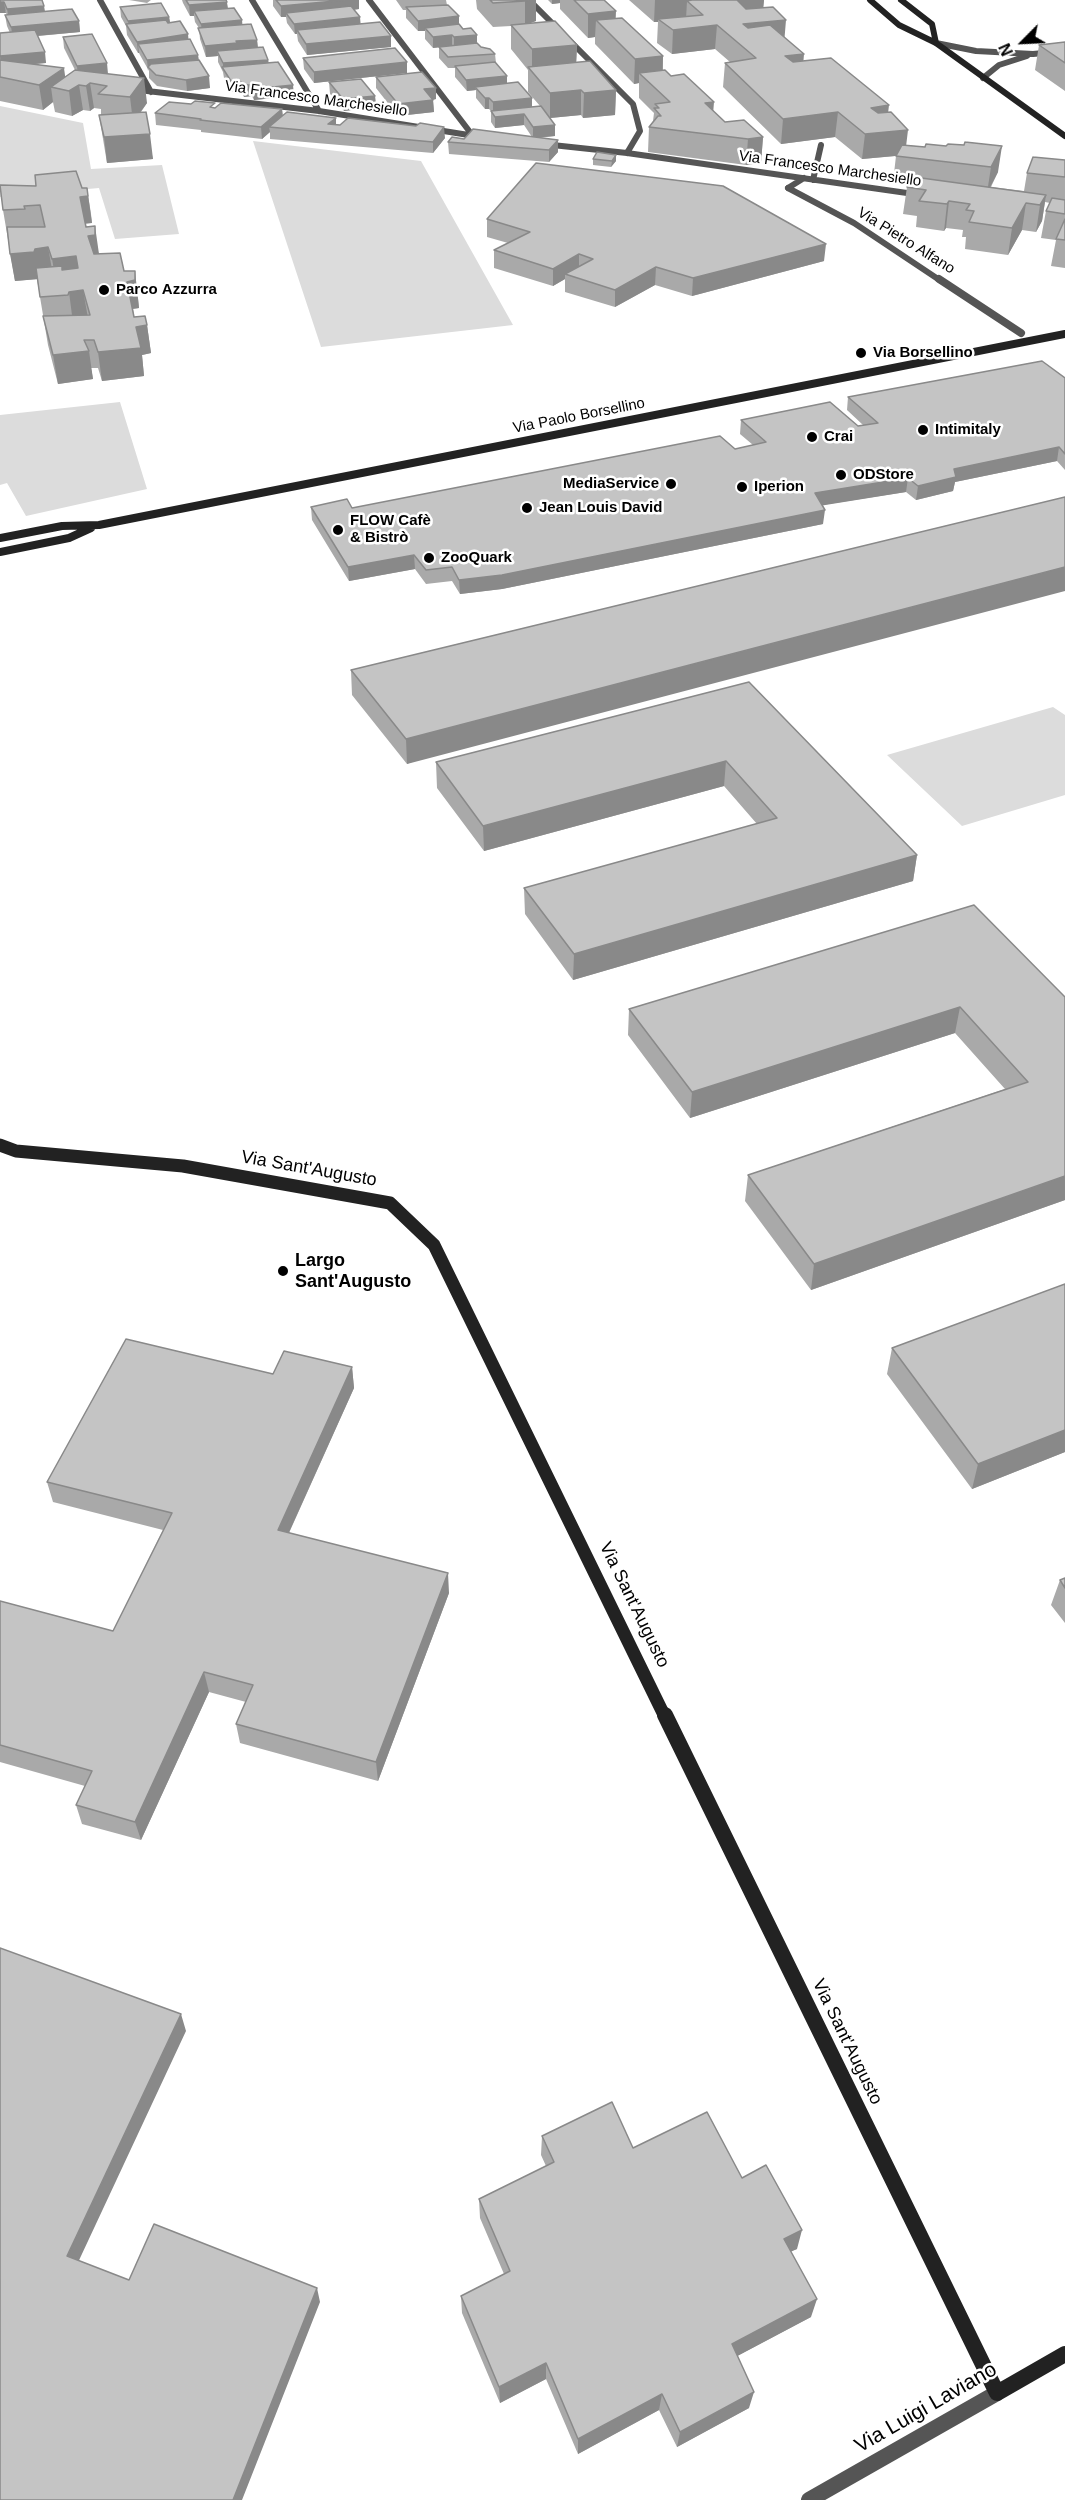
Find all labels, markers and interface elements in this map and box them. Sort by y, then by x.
north arrow [993,12,1053,72]
text: N [996,41,1016,58]
street label: Via Francesco Marchesiello [224,77,408,121]
street label: Via Francesco Marchesiello [738,147,922,191]
street label: Via Pietro Alfano [854,204,958,278]
place label: Parco Azzurra [116,281,217,299]
marker: Parco Azzurra [97,283,111,297]
place label: Via Borsellino [873,344,973,362]
marker: Via Borsellino [854,346,868,360]
street label: Via Paolo Borsellino [512,394,646,438]
place label: Intimitaly [935,421,1001,439]
marker: Intimitaly [916,423,930,437]
place label: Crai [824,428,853,446]
marker: Crai [805,430,819,444]
place label: ODStore [853,466,914,484]
marker: ODStore [834,468,848,482]
place label: MediaService [563,475,659,493]
marker: MediaService [664,477,678,491]
place label: Iperion [754,478,804,496]
marker: Iperion [735,480,749,494]
place label: Jean Louis David [539,499,662,517]
marker: Jean Louis David [520,501,534,515]
place label: FLOW Cafè & Bistrò [350,512,431,547]
marker: FLOW Cafè & Bistrò [331,523,345,537]
place label: ZooQuark [441,549,512,567]
marker: ZooQuark [422,551,436,565]
street label: Via Sant'Augusto [240,1146,378,1192]
place label: Largo Sant'Augusto [295,1250,411,1292]
marker: Largo Sant'Augusto [276,1264,290,1278]
street label: Via Sant'Augusto [594,1539,674,1671]
street label: Via Sant'Augusto [807,1976,887,2108]
street label: Via Luigi Laviano [851,2357,1001,2459]

